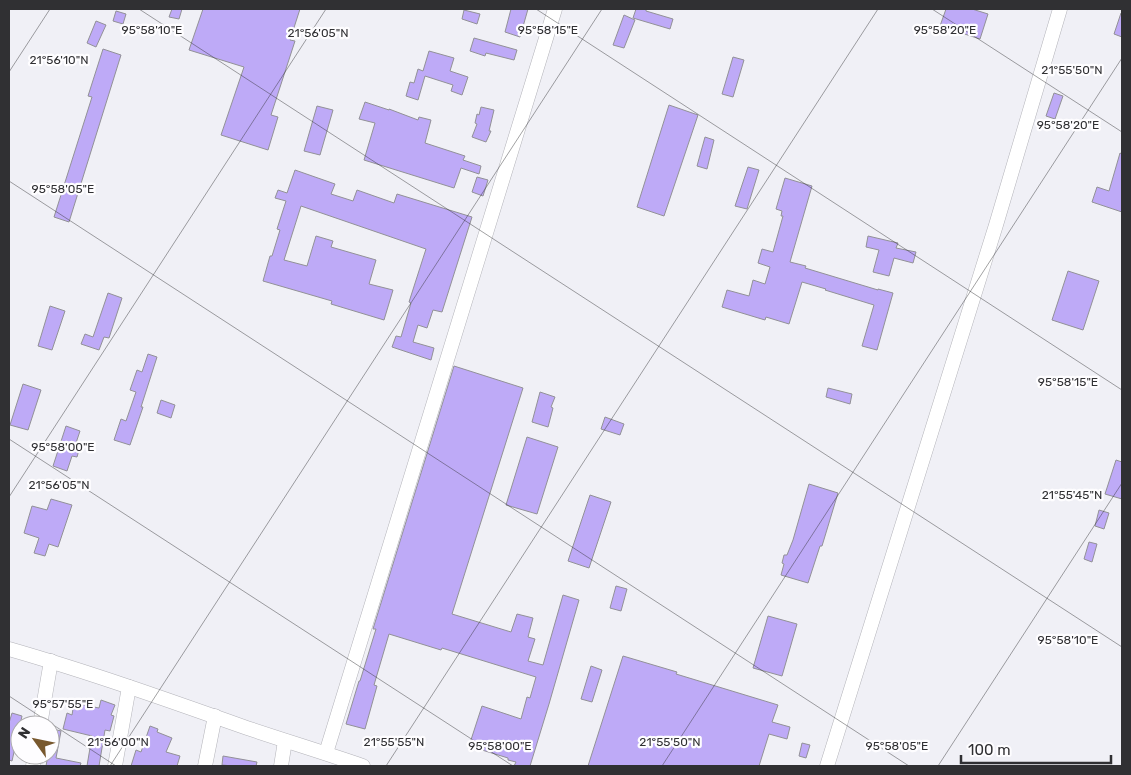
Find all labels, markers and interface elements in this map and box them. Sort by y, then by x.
text: 95°58'10"E [122,23,182,37]
text: 95°58'15"E [518,23,578,37]
text: 95°58'20"E [914,23,976,37]
text: 21°56'05"N [288,26,348,40]
text: 21°56'10"N [30,53,88,67]
text: 21°55'50"N [1041,63,1103,77]
text: 95°58'20"E [1037,118,1099,132]
text: 95°58'05"E [32,182,94,196]
text: 95°58'15"E [1038,375,1098,389]
text: 95°58'00"E [31,440,95,454]
text: 21°56'05"N [29,478,89,492]
text: 21°55'45"N [1042,488,1102,502]
text: 95°58'10"E [1038,633,1098,647]
text: 95°57'55"E [33,697,93,711]
north arrow [10,715,60,765]
text: N [15,724,34,742]
scale bar [961,732,1111,764]
text: 21°56'00"N [87,735,149,749]
text: 21°55'55"N [364,735,424,749]
text: 21°55'50"N [639,735,701,749]
text: 95°58'00"E [468,739,532,753]
text: 95°58'05"E [866,739,928,753]
text: 100 m [968,741,1010,759]

